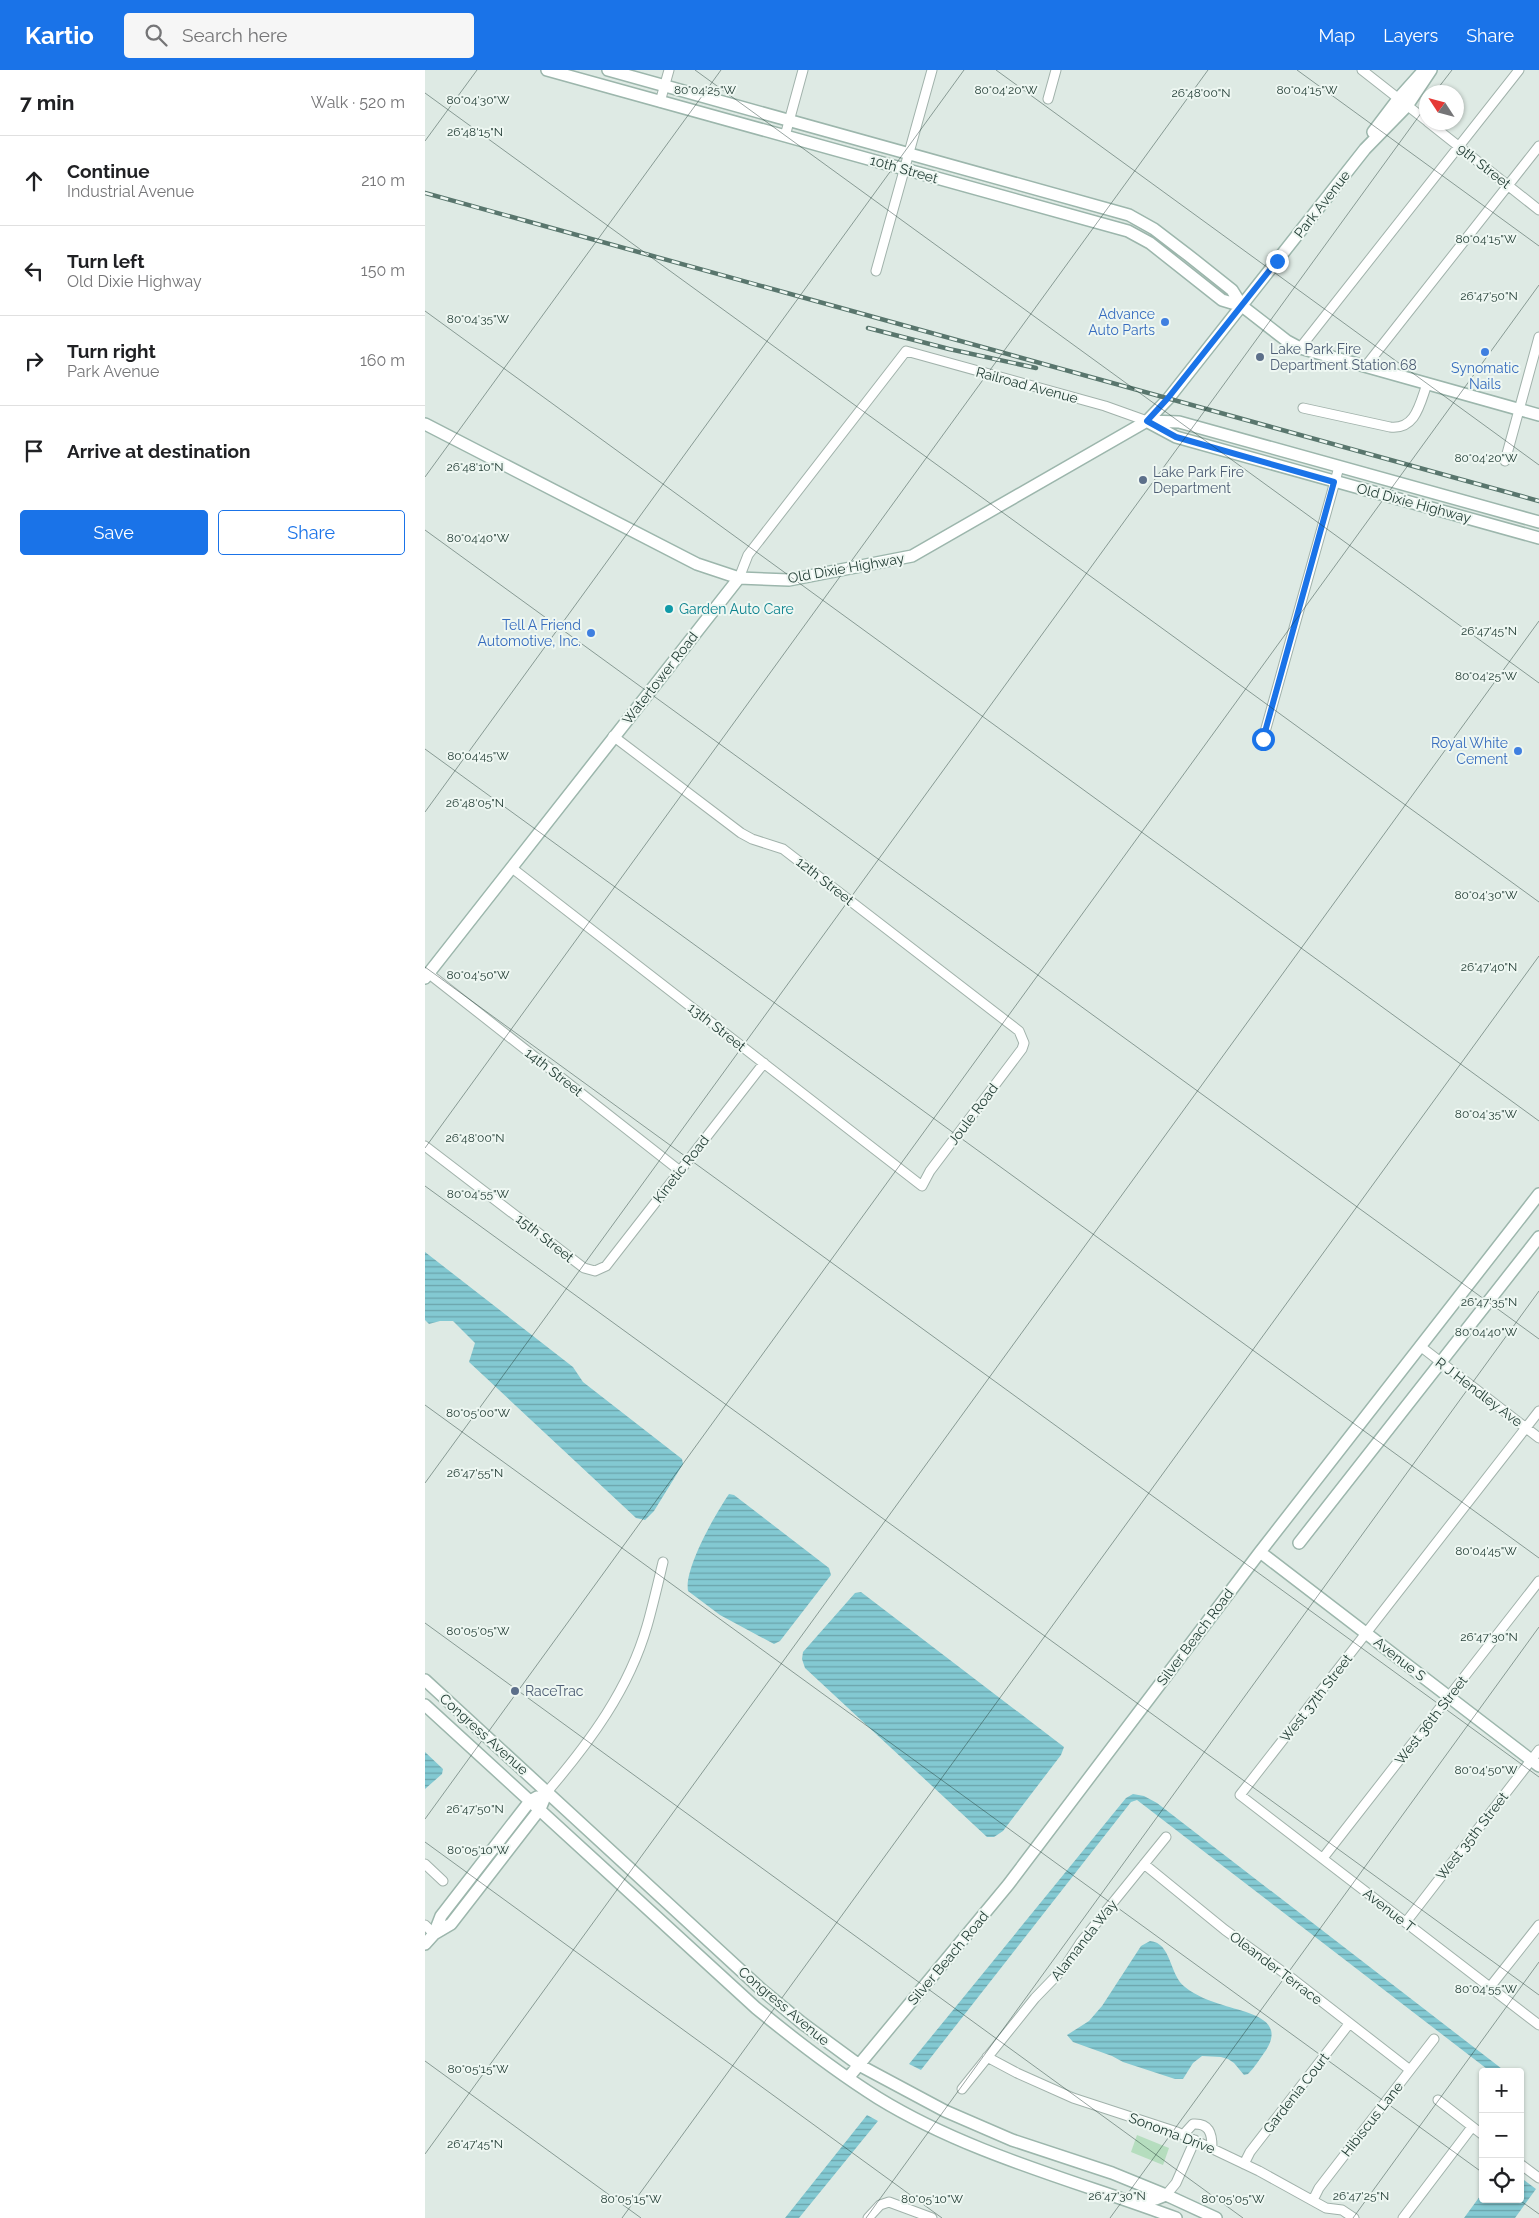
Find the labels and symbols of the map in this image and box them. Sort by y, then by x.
text: 80°04'25"W [674,83,737,97]
text: 80°04'20"W [975,83,1038,97]
text: 80°04'15"W [1276,83,1338,97]
north arrow [1419,85,1464,130]
text: 26°48'00"N [1171,86,1231,100]
text: 80°04'30"W [446,93,510,107]
text: 26°48'15"N [447,125,503,139]
street label: 9th Street [1454,140,1514,192]
street label: 10th Street [868,152,940,186]
street label: Park Avenue [1291,167,1353,241]
text: 80°04'15"W [1455,232,1517,246]
route end [1266,250,1289,273]
text: 26°47'50"N [1460,289,1518,303]
place label: Advance Auto Parts [1088,306,1155,338]
text: 80°04'35"W [447,312,510,326]
marker: Advance Auto Parts [1159,316,1171,328]
place label: Lake Park Fire Department Station 68 [1270,341,1417,373]
marker: Synomatic Nails [1479,346,1491,358]
marker: Lake Park Fire Department Station 68 [1254,351,1266,363]
place label: Synomatic Nails [1451,360,1519,392]
street label: Railroad Avenue [974,364,1080,406]
text: 80°04'20"W [1455,451,1518,465]
text: 26°48'10"N [447,460,503,474]
place label: Lake Park Fire Department [1153,464,1244,496]
marker: Lake Park Fire Department [1137,474,1149,486]
street label: Old Dixie Highway [1355,480,1473,526]
text: 80°04'40"W [447,531,510,545]
street label: Old Dixie Highway [787,550,906,586]
place label: Garden Auto Care [679,601,794,617]
marker: Garden Auto Care [663,603,675,615]
place label: Tell A Friend Automotive, Inc. [478,617,581,649]
text: 26°47'45"N [1461,624,1517,638]
marker: Tell A Friend Automotive, Inc. [585,627,597,639]
street label: Watertower Road [619,629,701,727]
text: 80°04'25"W [1455,669,1518,683]
route start [1252,728,1275,751]
place label: Royal White Cement [1431,735,1508,767]
marker: Royal White Cement [1512,745,1524,757]
text: 80°04'45"W [447,749,509,763]
text: 26°48'05"N [446,796,504,810]
street label: 12th Street [793,854,857,909]
text: 80°04'30"W [1454,888,1518,902]
text: 26°47'40"N [1461,960,1517,974]
text: 80°04'50"W [446,968,510,982]
street label: 13th Street [685,1000,749,1055]
street label: 14th Street [522,1044,586,1100]
street label: Joule Road [945,1080,1001,1148]
text: 80°04'35"W [1455,1107,1518,1121]
text: 26°48'00"N [445,1131,505,1145]
street label: Kinetic Road [650,1132,712,1206]
text: 80°04'55"W [447,1187,510,1201]
street label: 15th Street [513,1210,577,1266]
text: 26°47'35"N [1461,1295,1517,1309]
text: 80°04'40"W [1455,1325,1518,1339]
street label: R J Hendley Ave [1432,1354,1526,1430]
text: 80°05'00"W [446,1406,510,1420]
text: 26°47'55"N [447,1466,503,1480]
text: 80°04'45"W [1455,1544,1517,1558]
street label: Silver Beach Road [1153,1586,1237,1688]
text: 80°05'05"W [446,1624,510,1638]
text: 26°47'30"N [1460,1630,1518,1644]
street label: Avenue S [1371,1634,1429,1684]
street label: West 37th Street [1277,1651,1355,1745]
street label: West 36th Street [1391,1672,1471,1768]
place label: RaceTrac [525,1683,584,1699]
marker: RaceTrac [509,1685,521,1697]
street label: Congress Avenue [436,1690,532,1778]
text: 80°04'50"W [1454,1763,1518,1777]
street label: West 35th Street [1433,1789,1512,1883]
text: 26°47'50"N [446,1802,504,1816]
text: 80°05'10"W [447,1843,509,1857]
street label: Avenue T [1360,1885,1418,1935]
street label: Alamanda Way [1048,1896,1121,1983]
street label: Silver Beach Road [904,1908,992,2008]
street label: Oleander Terrace [1227,1928,1325,2008]
street label: Congress Avenue [735,1963,833,2049]
text: 80°04'55"W [1455,1982,1518,1996]
street label: Gardenia Court [1260,2049,1333,2136]
text: 80°05'15"W [447,2062,509,2076]
street label: Hibiscus Lane [1338,2078,1406,2160]
street label: Sonoma Drive [1127,2109,1217,2157]
text: 26°47'45"N [447,2137,503,2151]
text: 26°47'30"N [1088,2189,1146,2203]
text: 26°47'25"N [1333,2189,1389,2203]
text: 80°05'15"W [600,2192,662,2206]
text: 80°05'10"W [901,2192,963,2206]
text: 80°05'05"W [1201,2192,1265,2206]

